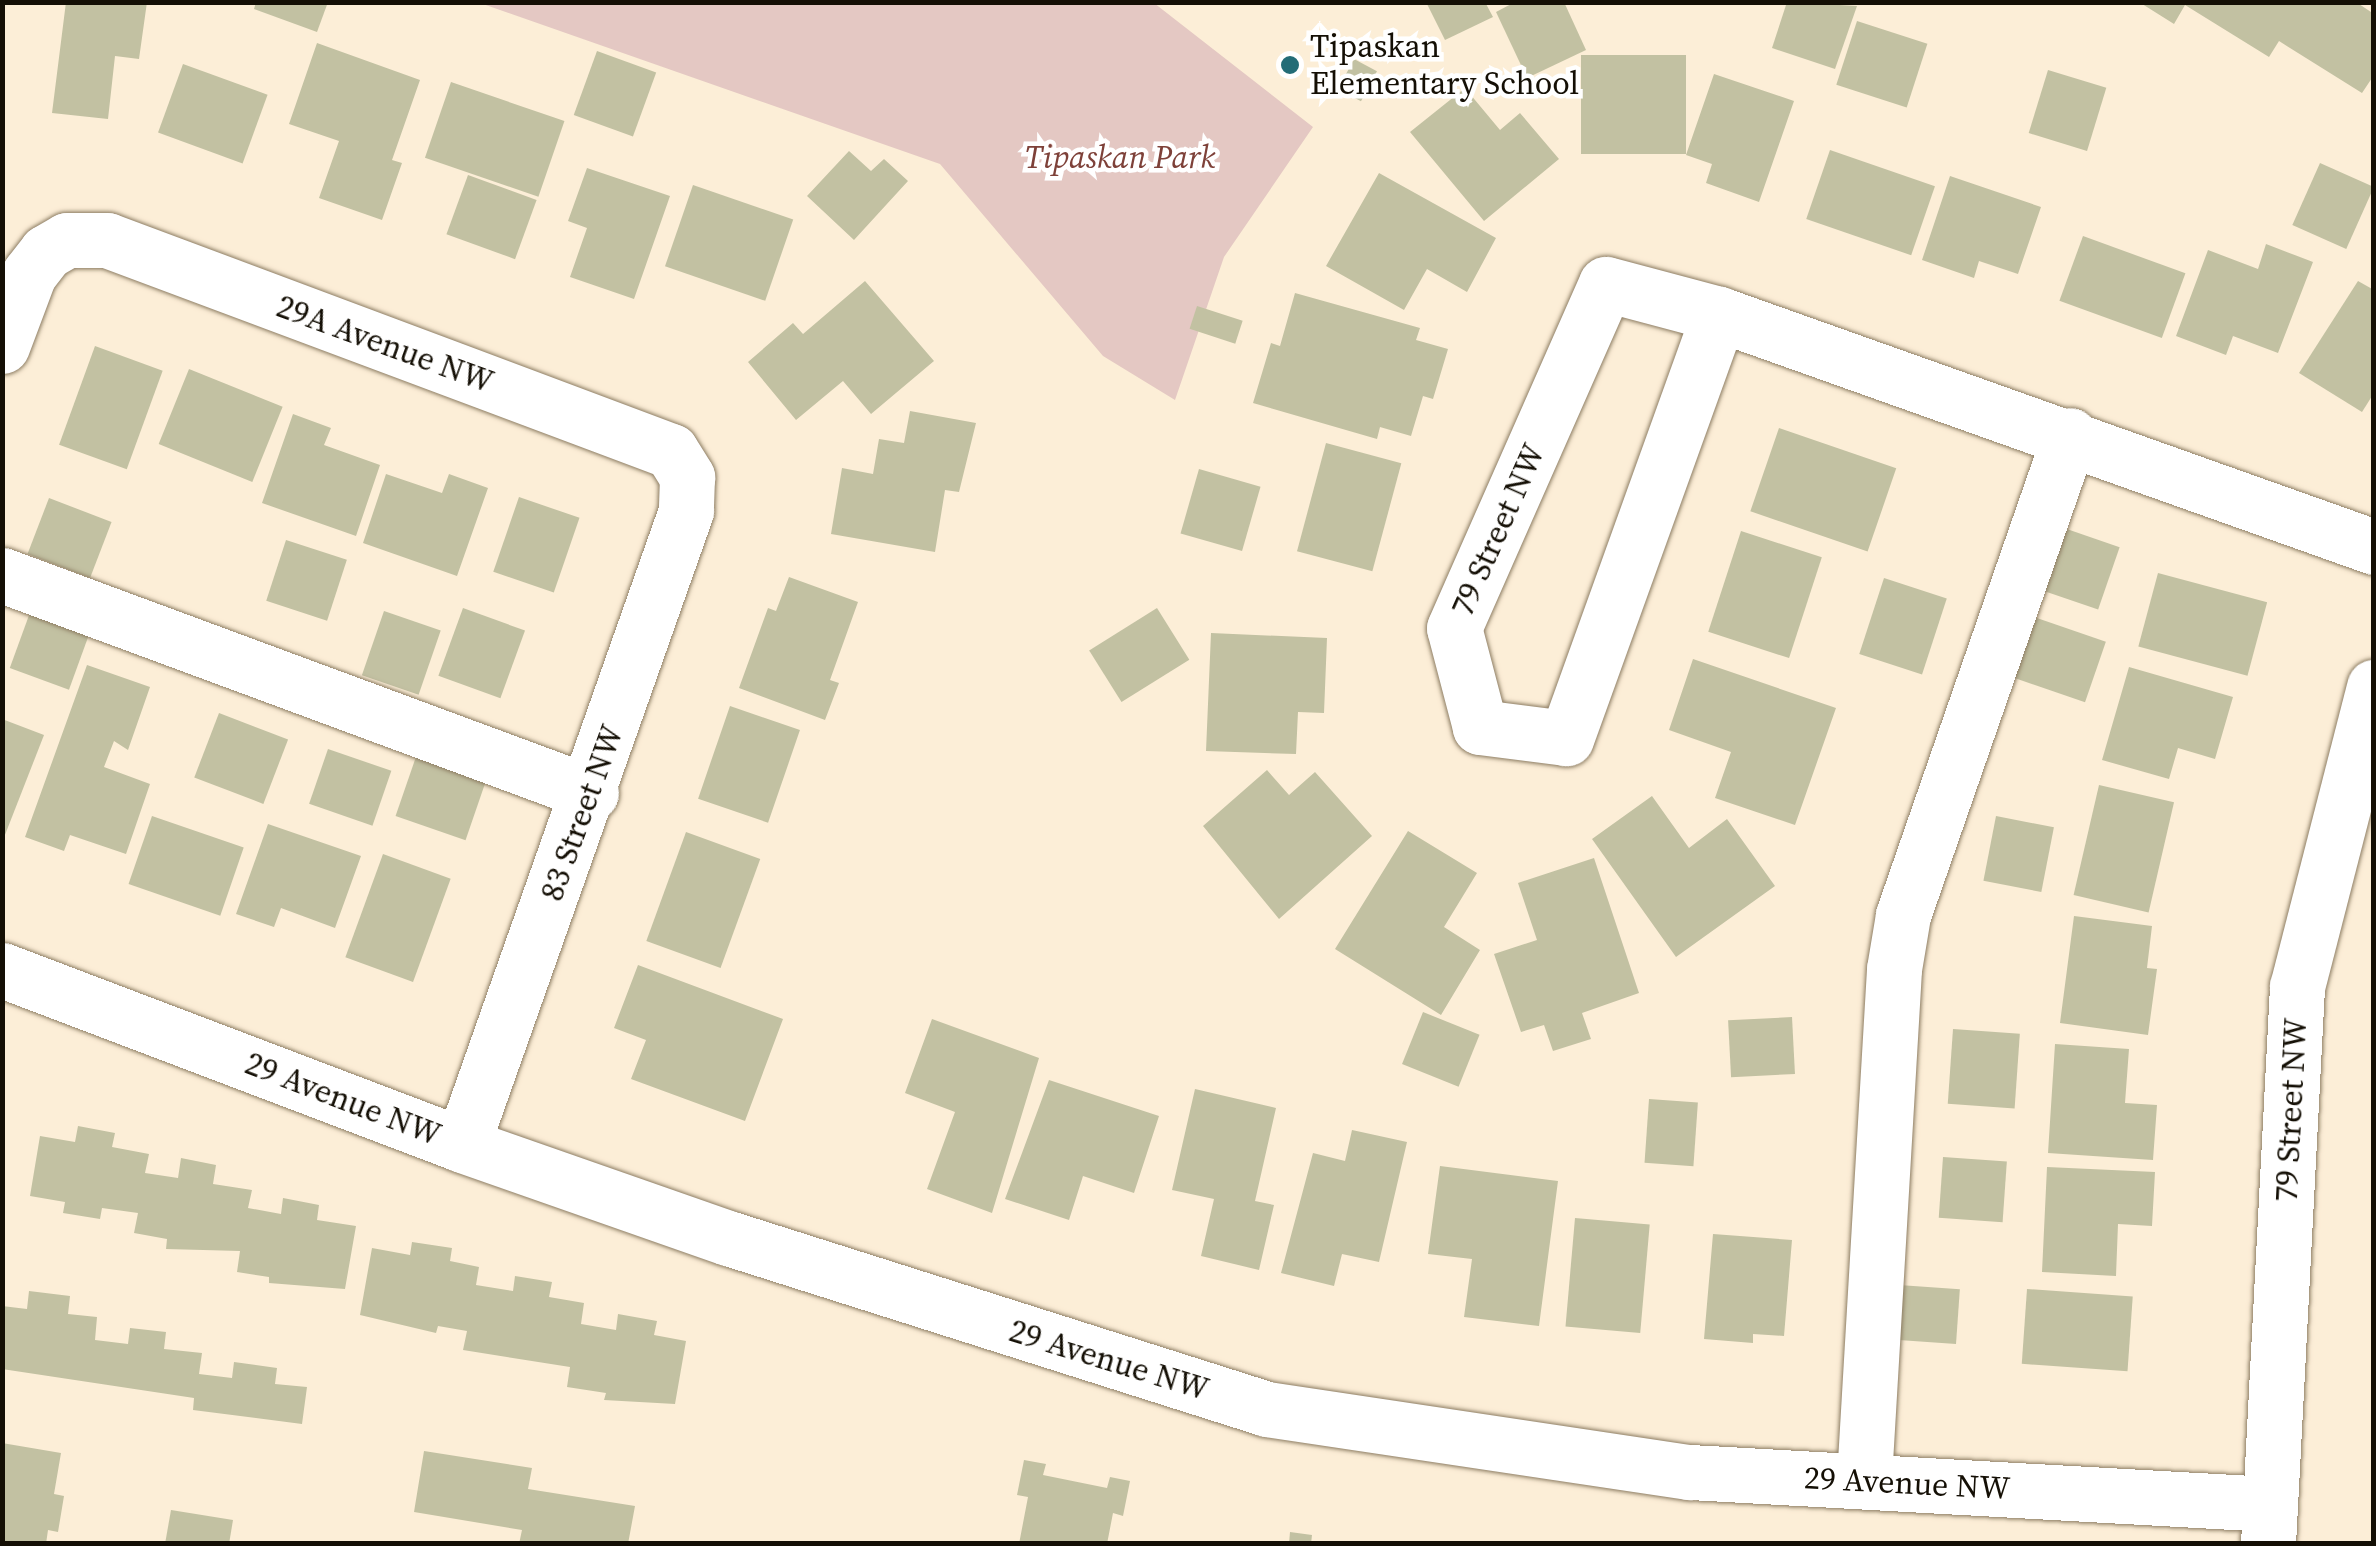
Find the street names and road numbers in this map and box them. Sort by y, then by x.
street label: 29A Avenue NW [272,287,498,401]
street label: 79 Street NW [1443,438,1553,622]
street label: 83 Street NW [533,720,631,906]
street label: 79 Street NW [2267,1017,2315,1203]
street label: 29 Avenue NW [240,1044,446,1154]
street label: 29 Avenue NW [1005,1311,1213,1409]
street label: 29 Avenue NW [1803,1458,2011,1508]

